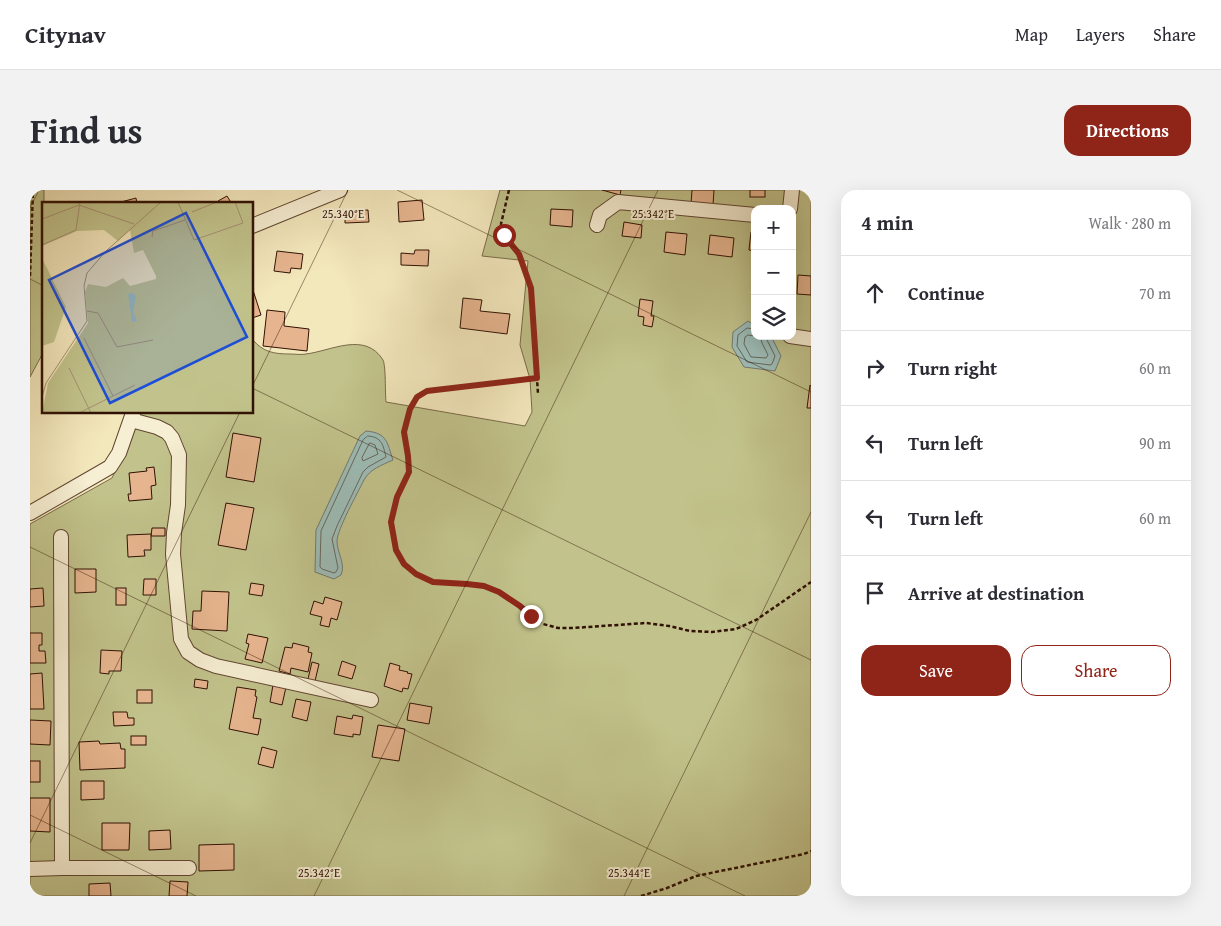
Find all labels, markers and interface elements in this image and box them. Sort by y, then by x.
text: Citynav [25,17,106,52]
text: Map [1015,21,1048,48]
text: Layers [1076,21,1125,48]
text: Share [1153,21,1196,48]
text: Find us [30,105,143,156]
button: Directions [1064,105,1191,156]
inset map [42,202,254,414]
text: 25.340°E [322,205,364,222]
text: 25.342°E [632,205,674,222]
map controls [751,205,796,340]
button: + [751,205,796,250]
text: 4 min [861,207,913,238]
text: Walk · 280 m [1088,211,1171,235]
route start [493,224,516,247]
button: − [751,250,796,295]
icon: ahead [861,279,889,307]
text: Continue [908,279,985,307]
text: 70 m [1139,281,1171,305]
button: layers [751,295,796,340]
icon: right [861,354,889,382]
text: Turn right [908,354,997,382]
text: 60 m [1139,356,1171,380]
icon: left [861,429,889,457]
text: Turn left [908,429,983,457]
text: 90 m [1139,431,1171,455]
icon: left [861,504,889,532]
text: Turn left [908,504,983,532]
text: 60 m [1139,506,1171,530]
icon: arrive [861,579,889,607]
text: Arrive at destination [908,579,1084,607]
route end [520,605,543,628]
button: Save [861,645,1011,696]
button: Share [1021,645,1171,696]
text: 25.342°E [298,864,340,881]
text: 25.344°E [608,864,650,881]

